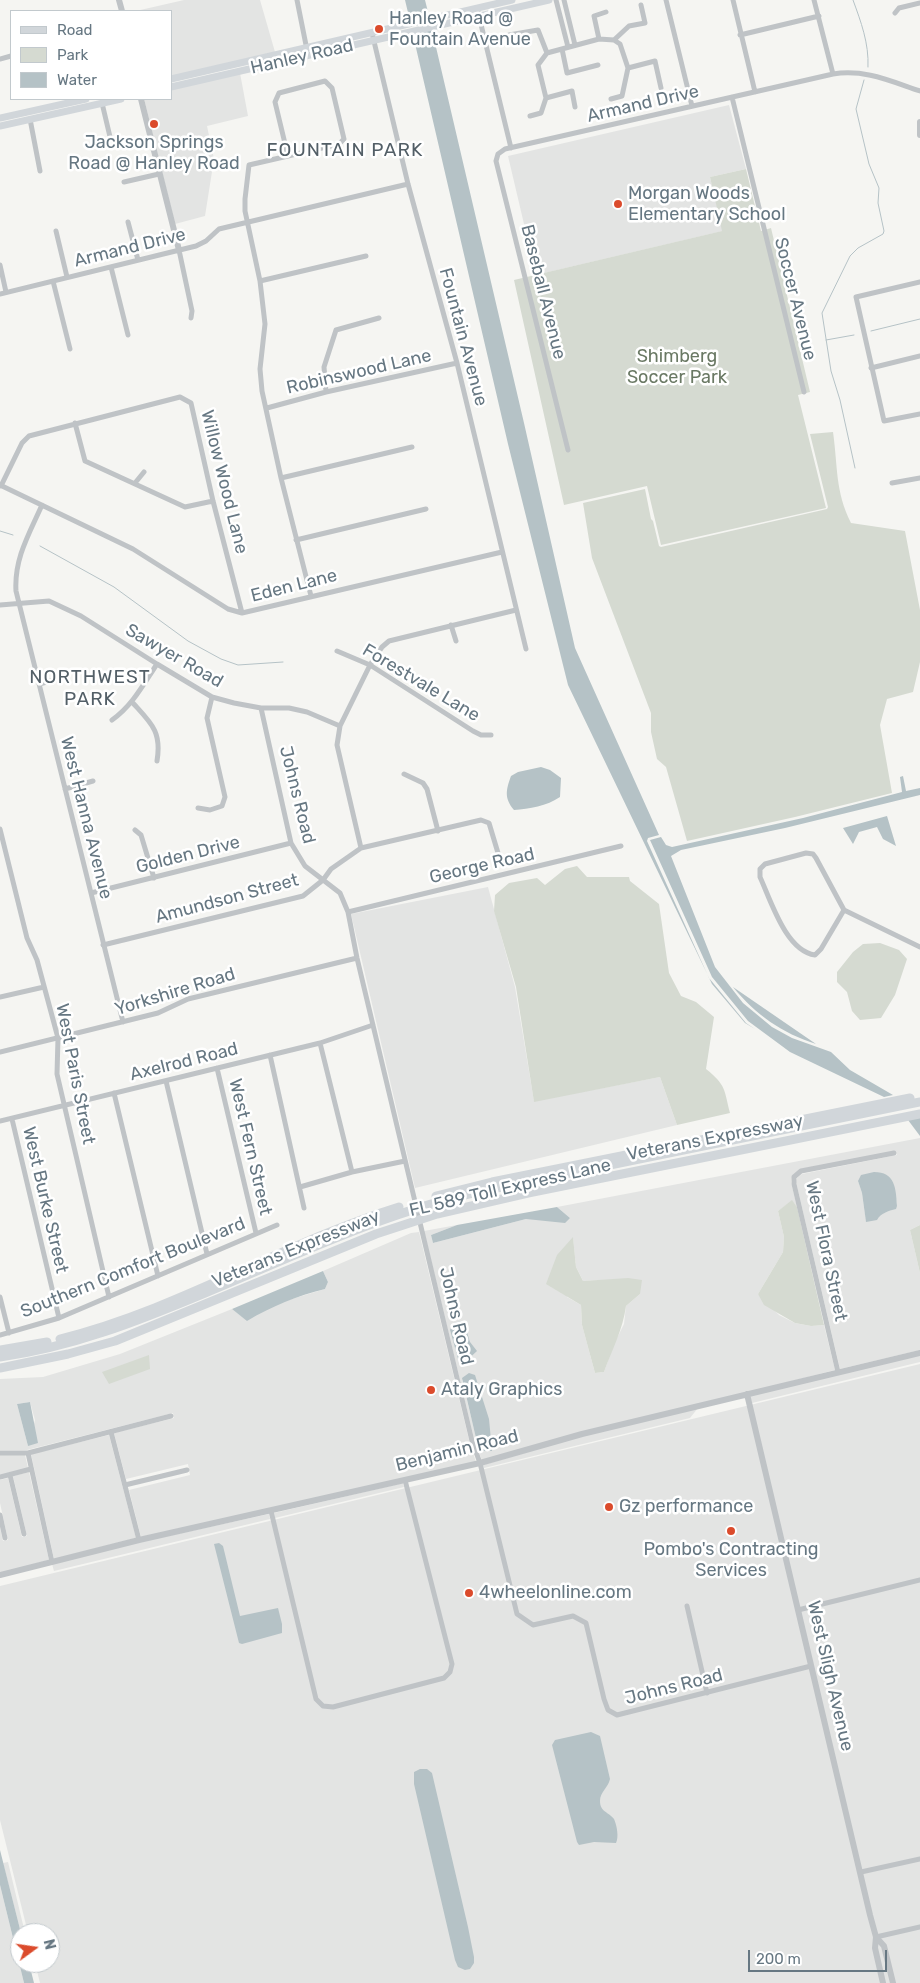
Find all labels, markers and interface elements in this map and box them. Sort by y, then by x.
place label: Hanley Road @ Fountain Avenue [389,8,531,50]
legend [10,10,172,100]
text: Road [57,21,93,39]
marker: Hanley Road @ Fountain Avenue [373,23,385,35]
street label: Hanley Road [249,35,355,79]
text: Park [57,46,88,64]
text: Water [57,71,97,89]
street label: Armand Drive [585,81,701,127]
marker: Jackson Springs Road @ Hanley Road [148,118,160,130]
place label: Jackson Springs Road @ Hanley Road [68,132,240,174]
district label: FOUNTAIN PARK [265,140,425,162]
place label: Morgan Woods Elementary School [628,183,786,225]
marker: Morgan Woods Elementary School [612,198,624,210]
street label: Baseball Avenue [516,222,570,362]
street label: Armand Drive [72,224,188,272]
street label: Soccer Avenue [769,235,821,363]
street label: Fountain Avenue [434,266,492,408]
street label: Robinswood Lane [284,345,434,399]
park label: Shimberg Soccer Park [627,346,727,388]
street label: Willow Wood Lane [196,408,252,556]
street label: Eden Lane [249,565,339,607]
street label: Sawyer Road [121,619,227,693]
street label: Forestvale Lane [358,639,484,727]
district label: NORTHWEST PARK [28,667,152,711]
street label: West Hanna Avenue [55,734,117,902]
street label: Johns Road [274,744,320,846]
street label: Golden Drive [134,832,242,878]
street label: George Road [427,843,537,889]
street label: Amundson Street [153,869,301,929]
street label: Yorkshire Road [112,963,238,1021]
street label: West Paris Street [51,1002,99,1146]
street label: Axelrod Road [128,1038,240,1086]
street label: West Fern Street [224,1077,276,1217]
street label: Veterans Expressway [625,1110,805,1166]
street label: West Burke Street [18,1125,72,1275]
street label: FL 589 Toll Express Lane [407,1154,613,1222]
street label: West Flora Street [801,1179,851,1323]
street label: Veterans Expressway [209,1205,383,1293]
street label: Southern Comfort Boulevard [18,1213,248,1323]
street label: Johns Road [434,1265,478,1367]
place label: Ataly Graphics [441,1379,562,1401]
marker: Ataly Graphics [425,1384,437,1396]
street label: Benjamin Road [393,1425,521,1477]
place label: Gz performance [619,1496,753,1518]
marker: Gz performance [603,1501,615,1513]
marker: Pombo's Contracting Services [725,1525,737,1537]
place label: Pombo's Contracting Services [643,1539,819,1582]
place label: 4wheelonline.com [479,1582,632,1604]
marker: 4wheelonline.com [463,1587,475,1599]
street label: West Sligh Avenue [802,1599,858,1753]
street label: Johns Road [623,1664,725,1710]
north arrow [10,1923,60,1973]
text: N [40,1938,59,1951]
scale bar [750,1940,889,1972]
text: 200 m [756,1950,801,1968]

